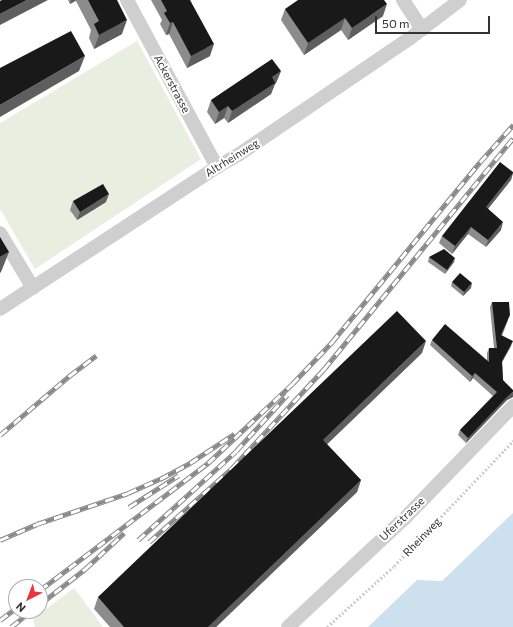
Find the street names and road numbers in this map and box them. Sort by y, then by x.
street label: Ackerstrasse [151,53,193,115]
street label: Altrheinweg [203,136,261,180]
street label: Uferstrasse [377,494,427,544]
street label: Rheinweg [400,515,444,559]

